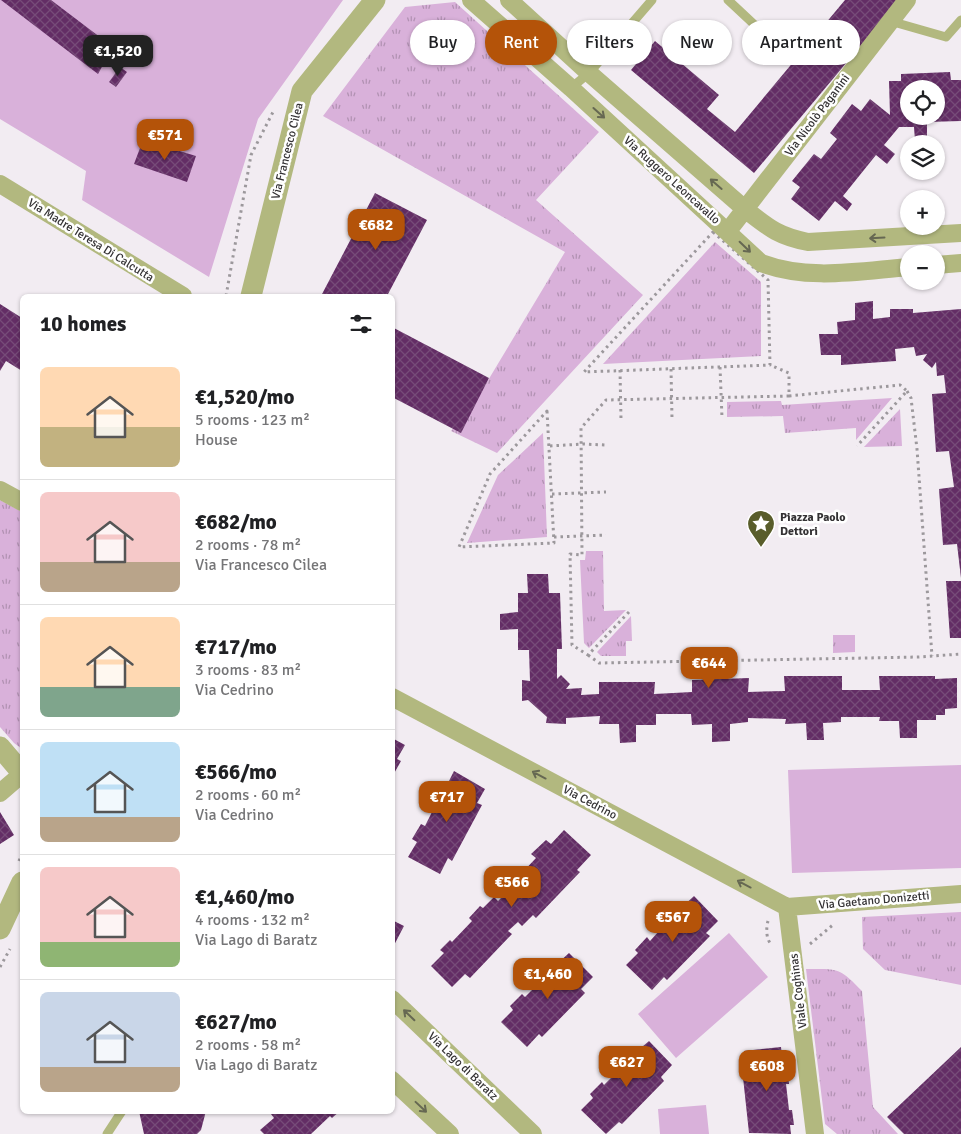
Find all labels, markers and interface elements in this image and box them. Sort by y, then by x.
chip: Buy [410,20,475,65]
chip: Rent [485,20,557,65]
chip: Filters [567,20,652,65]
chip: New [662,20,732,65]
chip: Apartment [742,20,860,65]
pin: €1,520 [77,34,159,77]
text: €1,520 [94,41,142,61]
street label: Via Nicolò Paganini [782,71,853,159]
map controls [900,80,945,290]
button: locate [900,80,945,125]
street label: Via Francesco Cilea [268,101,307,201]
one-way arrow [592,108,605,119]
pin: €571 [135,119,195,161]
text: €571 [148,125,182,145]
street label: Via Ruggero Leoncavallo [620,133,723,228]
button: layers [900,135,945,180]
one-way arrow [710,179,723,190]
button: + [900,190,945,235]
street label: Via Madre Teresa Di Calcutta [25,195,157,285]
pin: €682 [346,208,406,251]
text: €682 [359,215,393,235]
one-way arrow [870,233,886,242]
one-way arrow [738,241,751,253]
button: − [900,245,945,290]
icon: filters [347,310,375,338]
text: 10 homes [40,311,126,337]
text: €1,520/mo [195,384,294,410]
icon: home [80,387,140,447]
text: 5 rooms · 123 m² [195,410,310,430]
text: House [195,430,238,450]
text: €682/mo [195,509,277,535]
place icon: Piazza Paolo Dettori [746,509,776,548]
place label: Piazza Paolo Dettori [780,510,845,539]
icon: home [80,512,140,572]
text: 2 rooms · 78 m² [195,535,301,555]
text: Via Francesco Cilea [195,555,327,575]
text: €717/mo [195,634,277,660]
icon: home [80,637,140,697]
pin: €644 [679,646,739,689]
text: €644 [692,653,726,673]
text: 3 rooms · 83 m² [195,660,301,680]
text: Via Cedrino [195,680,274,700]
text: €566/mo [195,759,277,785]
icon: home [80,762,140,822]
one-way arrow [532,770,547,780]
pin: €717 [417,780,477,823]
street label: Via Cedrino [560,782,619,823]
text: 2 rooms · 60 m² [195,785,301,805]
text: €717 [430,787,464,807]
text: Via Cedrino [195,805,274,825]
pin: €566 [482,866,542,908]
text: €566 [495,872,529,892]
one-way arrow [738,879,752,889]
text: €1,460/mo [195,884,294,910]
icon: home [80,887,140,947]
street label: Via Gaetano Donizetti [818,888,930,913]
pin: €567 [643,900,703,943]
text: €567 [656,907,690,927]
text: 4 rooms · 132 m² [195,910,310,930]
text: Via Lago di Baratz [195,930,317,950]
street label: Viale Coghinas [786,952,811,1029]
pin: €1,460 [507,958,589,1000]
text: €1,460 [524,964,572,984]
text: €627/mo [195,1009,277,1035]
one-way arrow [403,1009,416,1021]
icon: home [80,1012,140,1072]
street label: Via Lago di Baratz [424,1029,501,1104]
text: 2 rooms · 58 m² [195,1035,301,1055]
pin: €627 [597,1046,657,1088]
pin: €608 [737,1050,797,1092]
text: €627 [610,1052,644,1072]
text: Via Lago di Baratz [195,1055,317,1075]
text: €608 [750,1056,784,1076]
one-way arrow [415,1101,428,1113]

